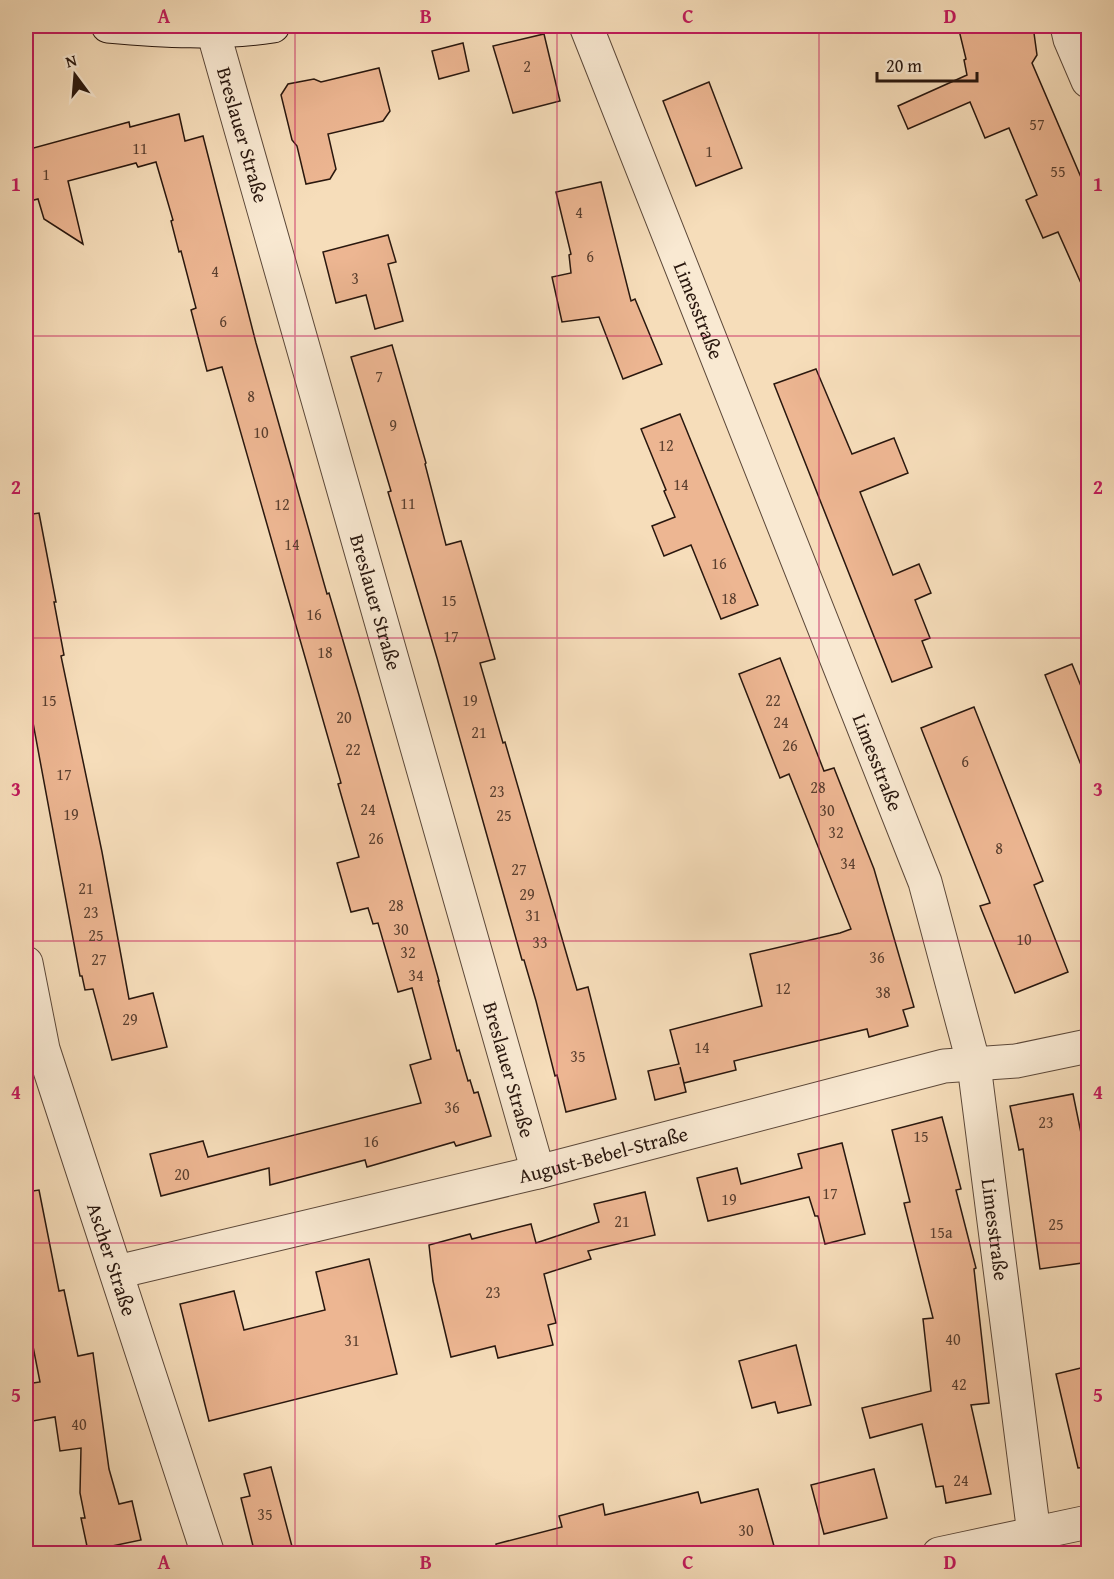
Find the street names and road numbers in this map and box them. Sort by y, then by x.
street label: Breslauer Straße [210,63,276,206]
street label: Limesstraße [667,257,732,363]
street label: Breslauer Straße [343,531,409,673]
street label: Limesstraße [846,709,910,815]
street label: Breslauer Straße [476,998,542,1141]
street label: August-Bebel-Straße [515,1119,691,1190]
street label: Limesstraße [975,1177,1016,1282]
street label: Ascher Straße [80,1199,144,1320]

